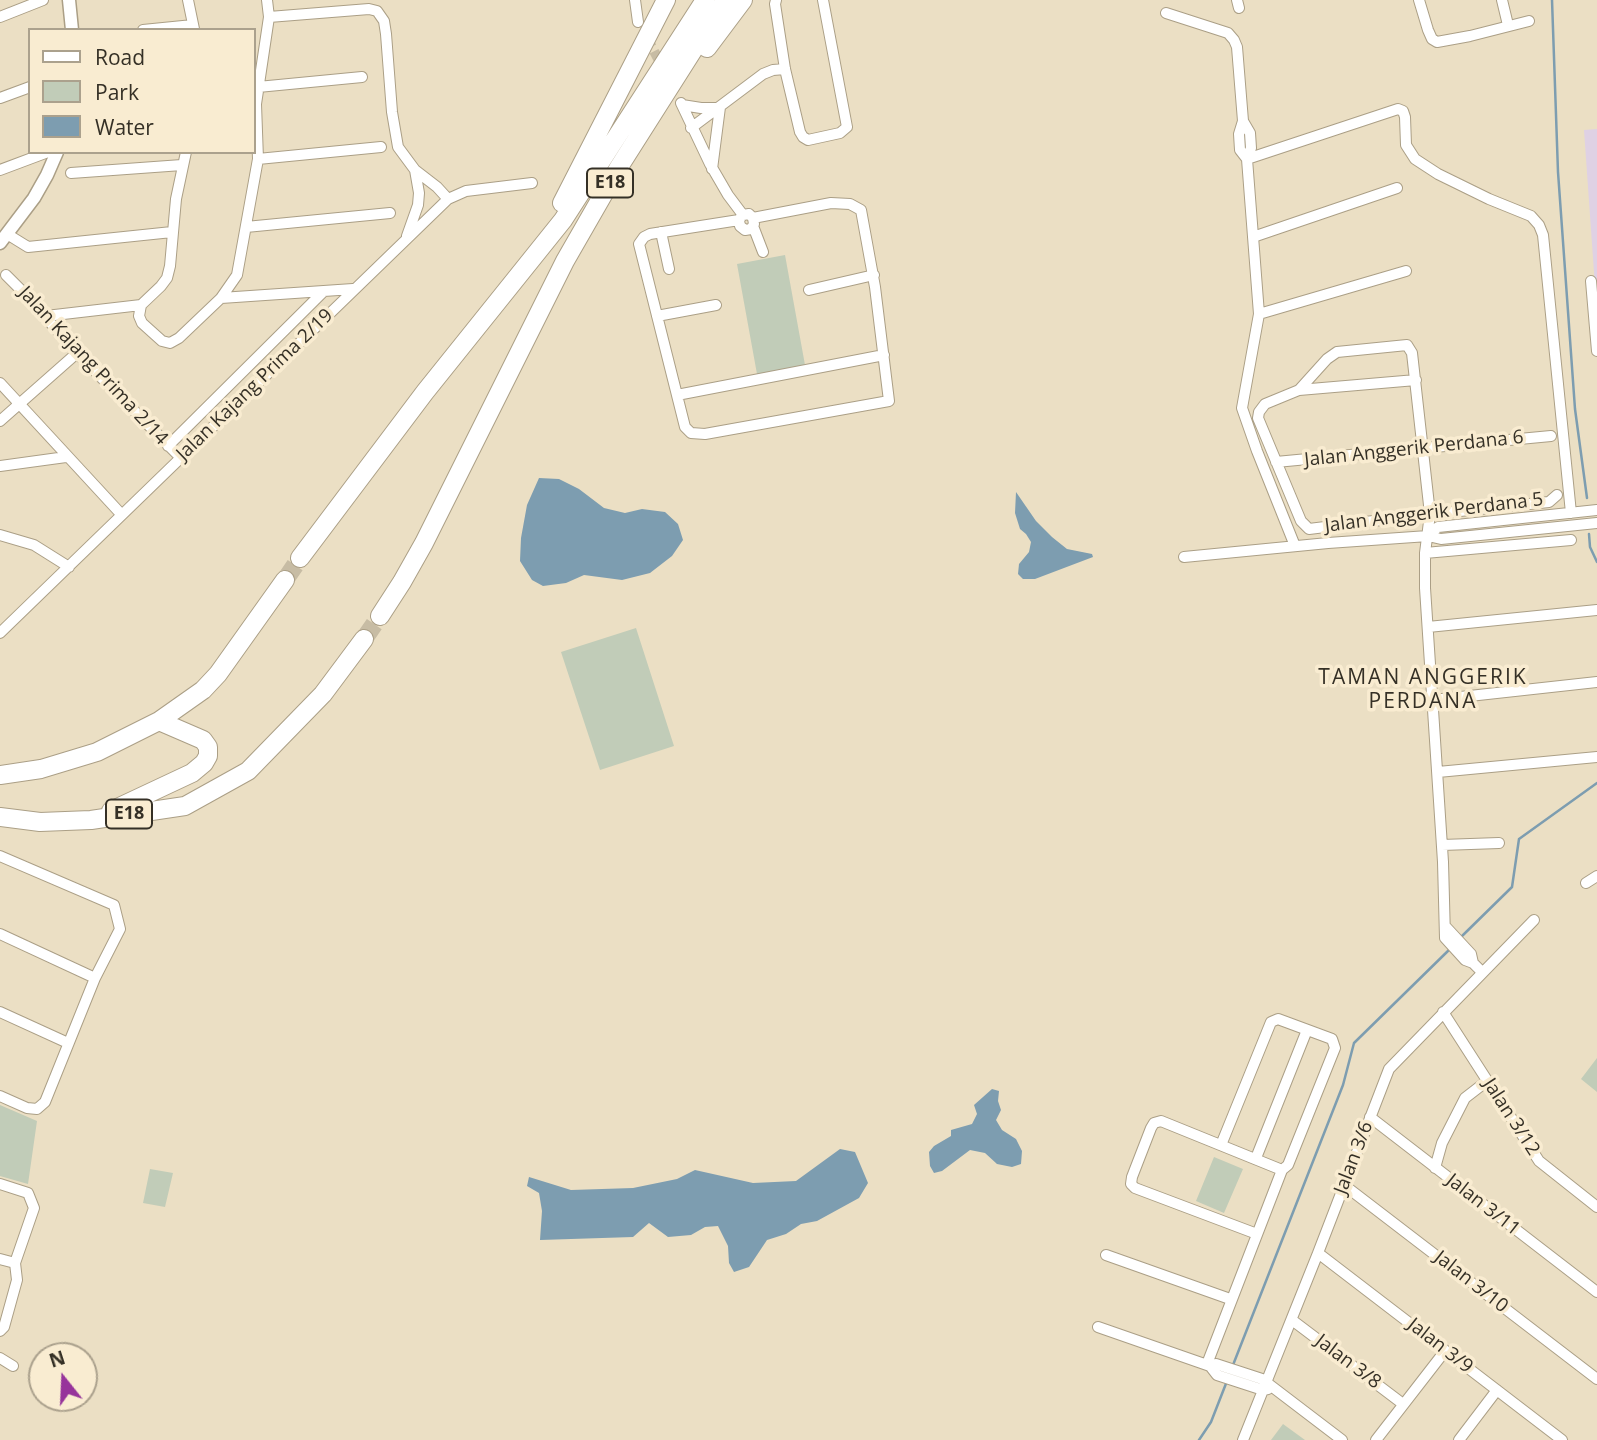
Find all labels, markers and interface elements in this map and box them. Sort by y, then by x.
legend [28,28,256,154]
text: Road [95,43,145,71]
text: Park [95,78,139,106]
text: Water [95,113,154,141]
road number: E18 [587,168,633,198]
street label: Jalan Kajang Prima 2/14 [14,282,172,450]
street label: Jalan Kajang Prima 2/19 [172,304,338,466]
street label: Jalan Anggerik Perdana 6 [1303,426,1525,472]
street label: Jalan Anggerik Perdana 5 [1323,488,1545,538]
district label: TAMAN ANGGERIK PERDANA [1320,665,1526,715]
road number: E18 [106,800,152,828]
street label: Jalan 3/12 [1478,1074,1544,1160]
street label: Jalan 3/6 [1330,1118,1378,1198]
street label: Jalan 3/11 [1442,1169,1524,1241]
street label: Jalan 3/10 [1430,1246,1512,1318]
street label: Jalan 3/9 [1403,1314,1477,1378]
street label: Jalan 3/8 [1311,1330,1385,1394]
north arrow [28,1342,98,1412]
text: N [46,1344,68,1374]

